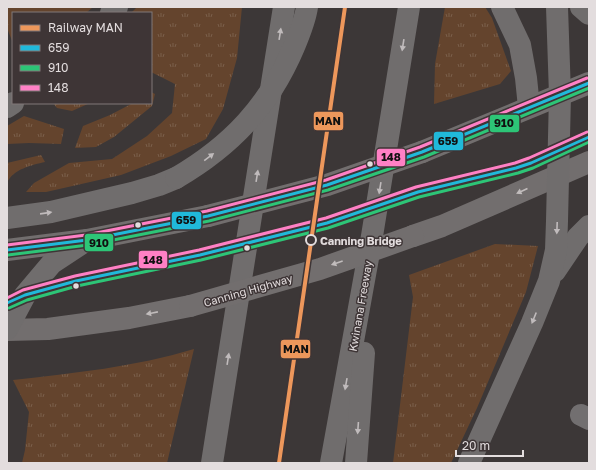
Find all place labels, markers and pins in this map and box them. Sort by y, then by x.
unlabelled marker [365,159,375,169]
unlabelled marker [133,220,143,230]
marker: Canning Bridge [305,234,317,246]
place label: Canning Bridge [320,234,402,247]
unlabelled marker [242,243,252,253]
unlabelled marker [71,281,81,291]

